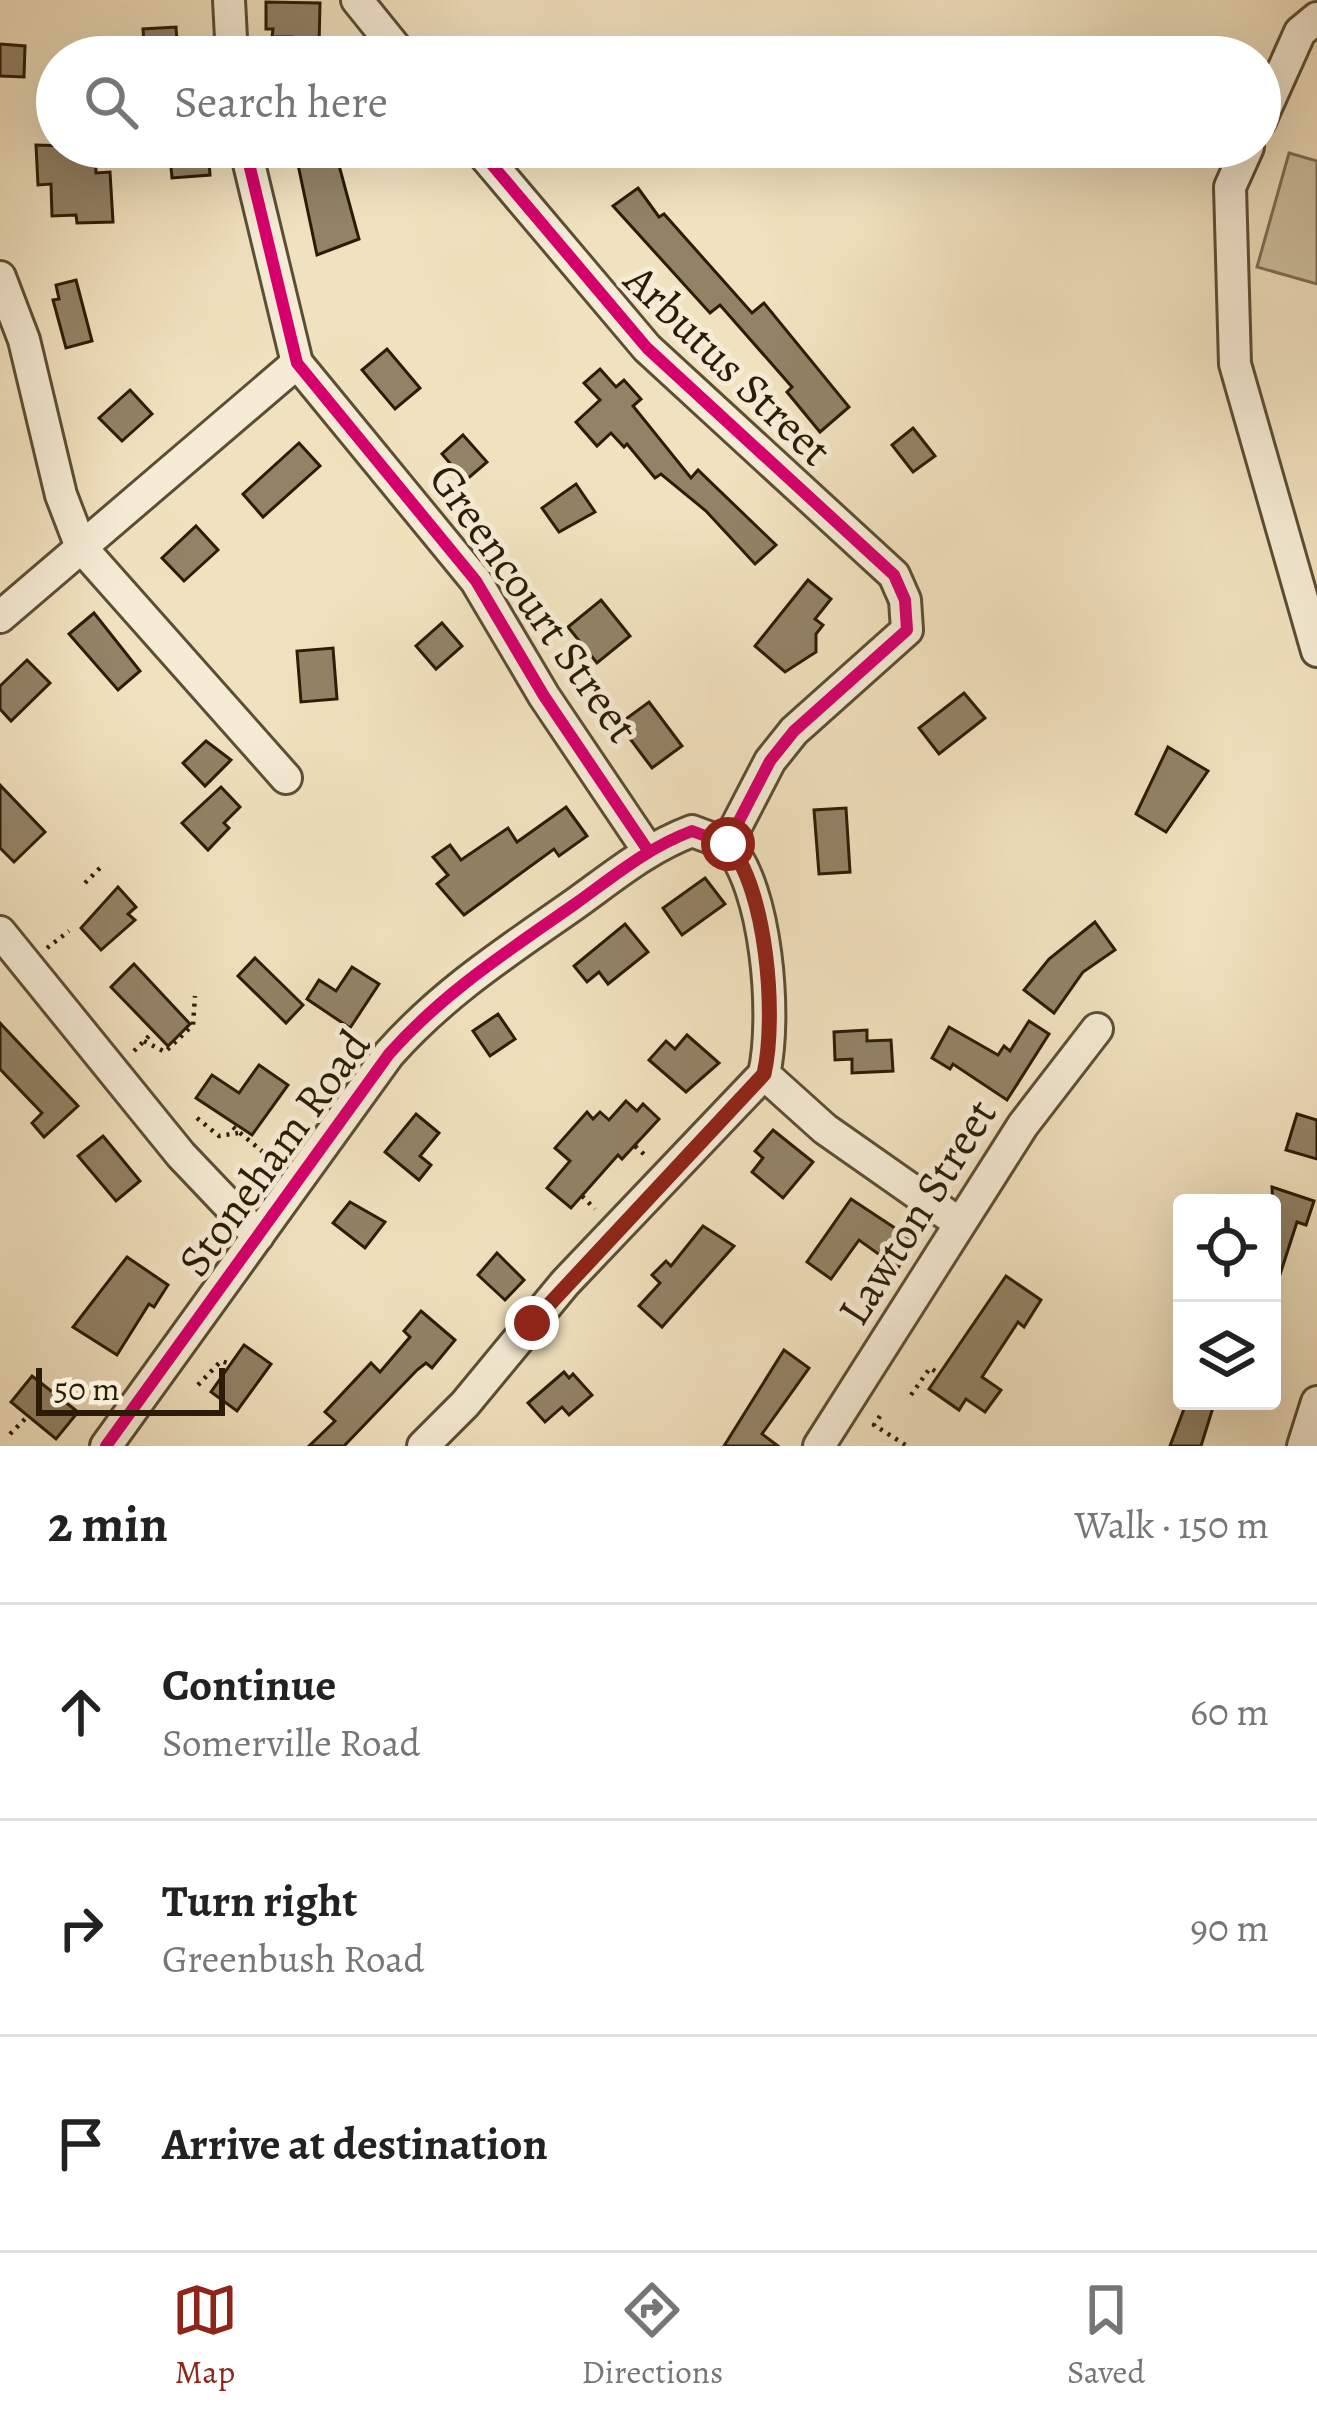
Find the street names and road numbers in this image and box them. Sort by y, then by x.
street label: Arbutus Street [610,249,846,480]
street label: Greencourt Street [415,451,653,755]
street label: Stoneham Road [163,1016,385,1289]
street label: Lawton Street [823,1087,1011,1337]

